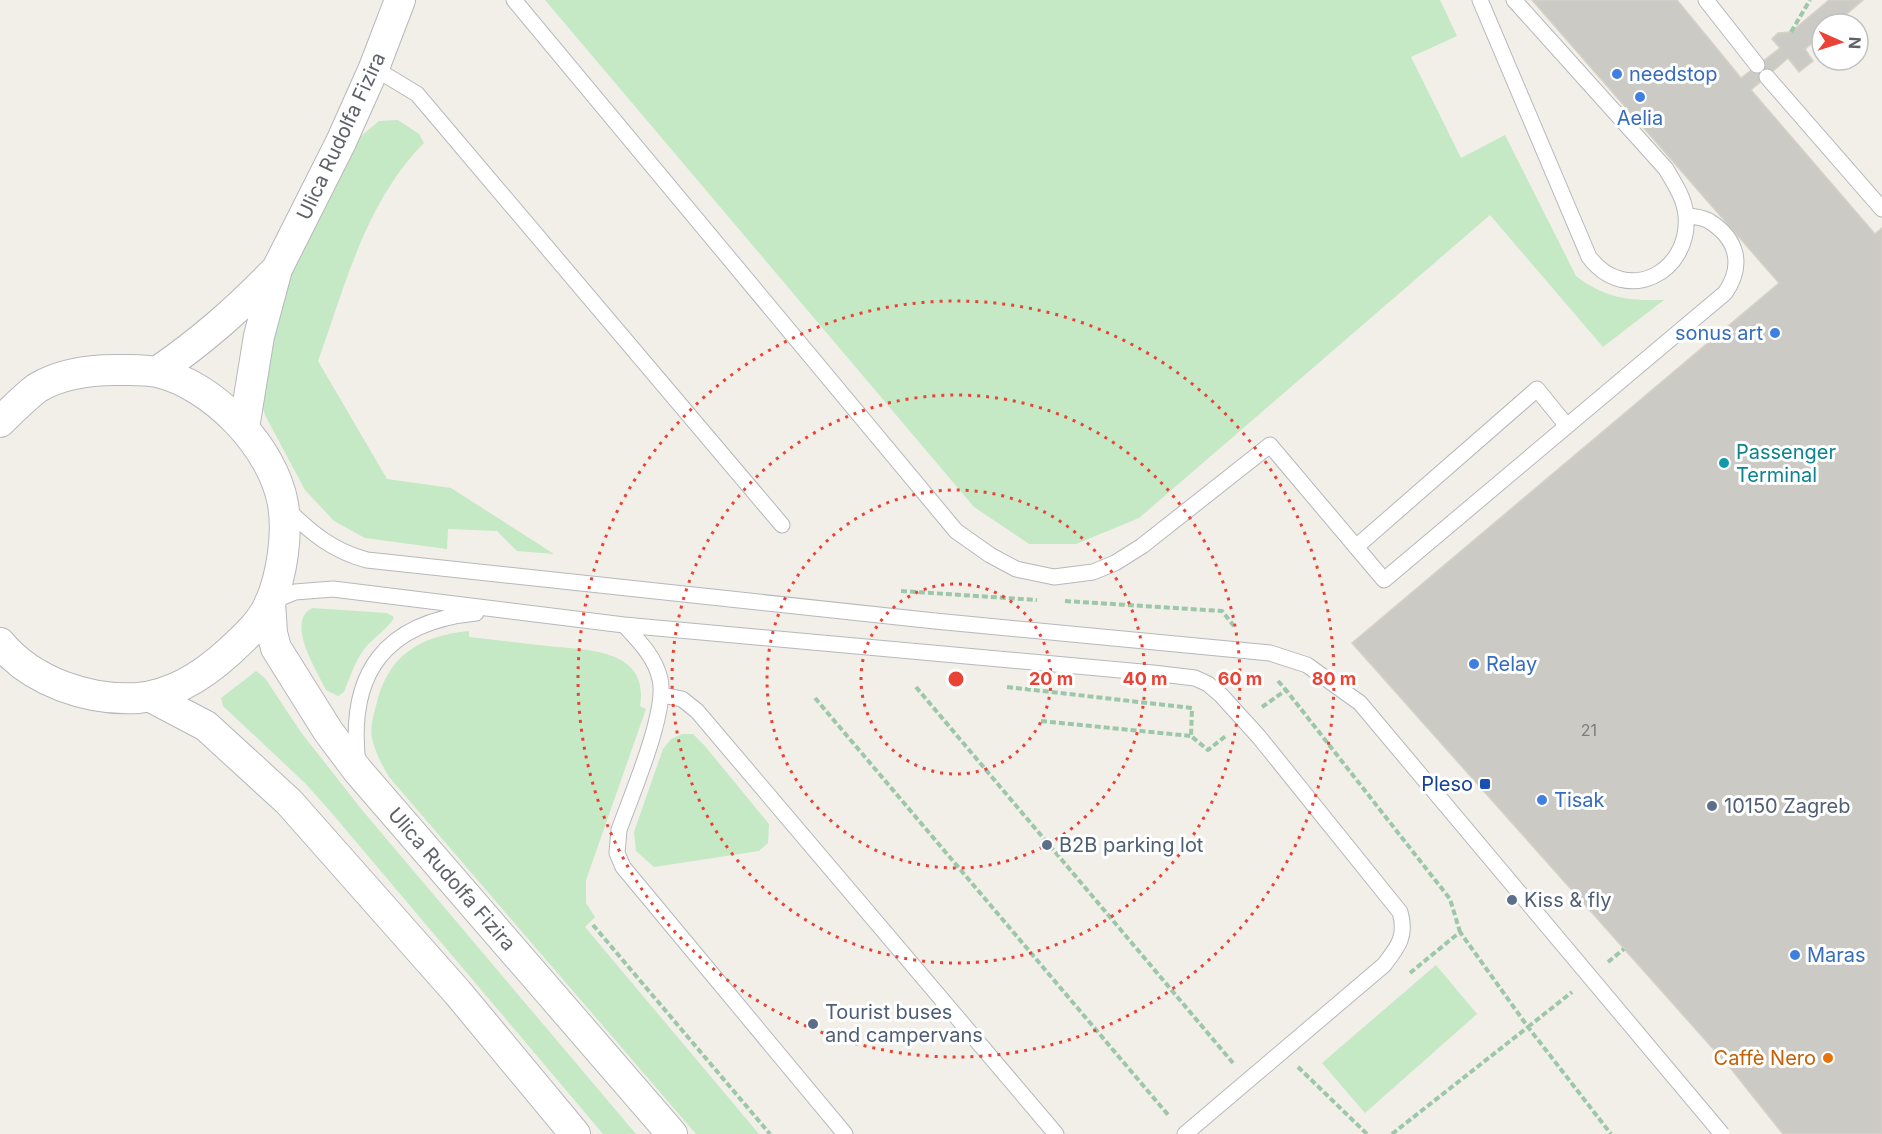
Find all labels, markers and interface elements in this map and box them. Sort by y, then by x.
north arrow [1810,12,1870,72]
text: N [1845,36,1865,49]
street label: Ulica Rudolfa Fizira [292,48,390,224]
place label: needstop [1629,62,1718,86]
marker: needstop [1610,67,1624,81]
marker: Aelia [1633,90,1647,104]
place label: Aelia [1617,106,1663,130]
place label: sonus art [1675,321,1763,345]
marker: sonus art [1768,326,1782,340]
place label: Passenger Terminal [1736,440,1837,487]
marker: Passenger Terminal [1717,456,1731,470]
place label: Relay [1486,652,1537,676]
marker: Relay [1467,657,1481,671]
text: 20 m [1029,668,1073,689]
text: 40 m [1123,668,1168,689]
text: 60 m [1218,668,1262,689]
text: 80 m [1312,668,1356,689]
centre of rings [946,669,966,689]
house number: 21 [1581,720,1597,740]
place label: Pleso [1421,772,1473,796]
marker: Pleso [1478,777,1492,791]
place label: Tisak [1554,788,1605,812]
marker: Tisak [1535,793,1549,807]
place label: 10150 Zagreb [1724,794,1850,818]
marker: 10150 Zagreb [1705,799,1719,813]
street label: Ulica Rudolfa Fizira [383,802,521,956]
place label: B2B parking lot [1059,833,1204,857]
marker: B2B parking lot [1040,838,1054,852]
place label: Kiss & fly [1524,888,1611,912]
marker: Kiss & fly [1505,893,1519,907]
place label: Maras [1807,943,1866,967]
marker: Maras [1788,948,1802,962]
place label: Tourist buses and campervans [825,1000,983,1047]
marker: Tourist buses and campervans [806,1017,820,1031]
place label: Caffè Nero [1714,1046,1816,1070]
marker: Caffè Nero [1821,1051,1835,1065]

